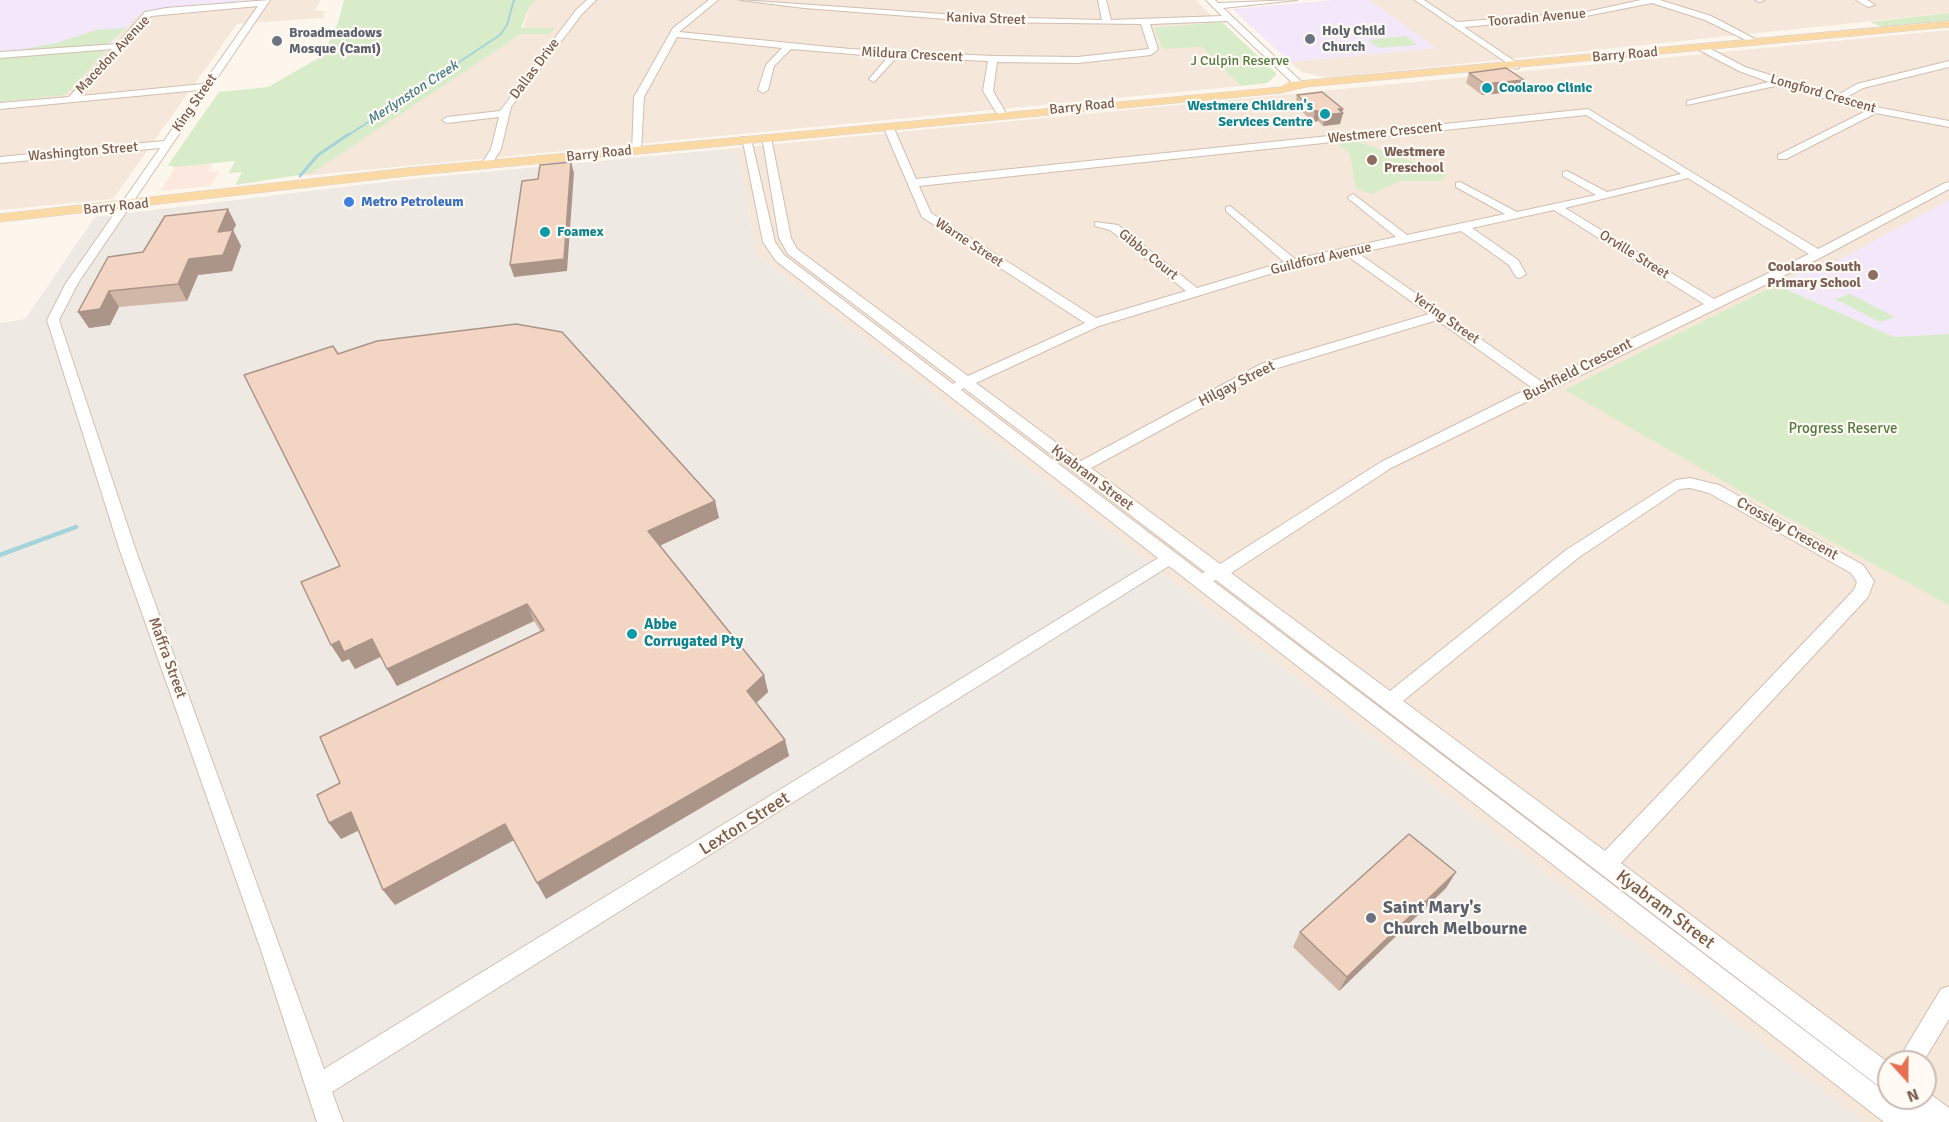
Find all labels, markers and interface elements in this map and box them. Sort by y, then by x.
street label: Tooradin Avenue [1487,5,1587,31]
street label: Kaniva Street [946,9,1026,29]
street label: Macedon Avenue [72,12,154,98]
place label: Holy Child Church [1322,23,1385,56]
place label: Broadmeadows Mosque (Cami) [289,25,382,57]
marker: Holy Child Church [1303,32,1317,46]
marker: Broadmeadows Mosque (Cami) [270,34,284,48]
street label: Dallas Drive [507,35,563,103]
street label: Mildura Crescent [861,44,963,66]
street label: Barry Road [1591,44,1659,66]
park label: J Culpin Reserve [1191,53,1289,69]
water label: Merlynston Creek [364,57,462,129]
street label: King Street [169,71,221,135]
street label: Longford Crescent [1768,71,1878,117]
place label: Coolaroo Clinic [1499,80,1592,96]
marker: Coolaroo Clinic [1480,81,1494,95]
street label: Barry Road [1048,95,1116,119]
place label: Westmere Children's Services Centre [1187,98,1313,130]
marker: Westmere Children's Services Centre [1318,107,1332,121]
street label: Westmere Crescent [1327,119,1443,147]
street label: Washington Street [27,139,139,165]
street label: Barry Road [565,142,633,166]
place label: Westmere Preschool [1384,144,1445,176]
marker: Westmere Preschool [1365,153,1379,167]
place label: Metro Petroleum [361,194,464,210]
street label: Barry Road [82,195,150,219]
marker: Metro Petroleum [342,195,356,209]
street label: Warne Street [932,215,1006,271]
place label: Foamex [557,224,604,240]
marker: Foamex [538,225,552,239]
street label: Gibbo Court [1115,226,1181,284]
street label: Orville Street [1596,227,1672,283]
street label: Guildford Avenue [1269,239,1373,279]
place label: Coolaroo South Primary School [1767,259,1861,292]
marker: Coolaroo South Primary School [1866,268,1880,282]
street label: Yering Street [1410,290,1482,348]
street label: Bushfield Crescent [1520,335,1636,405]
street label: Hilgay Street [1196,357,1278,411]
park label: Progress Reserve [1789,420,1897,438]
street label: Kyabram Street [1047,441,1137,515]
street label: Crossley Crescent [1733,494,1841,564]
street label: Maffra Street [144,615,190,701]
place label: Abbe Corrugated Pty [644,616,743,651]
marker: Abbe Corrugated Pty [625,627,639,641]
street label: Lexton Street [696,788,794,860]
street label: Kyabram Street [1611,866,1719,954]
place label: Saint Mary's Church Melbourne [1383,897,1527,940]
marker: Saint Mary's Church Melbourne [1364,911,1378,925]
north arrow [1877,1050,1937,1110]
text: N [1904,1084,1922,1106]

